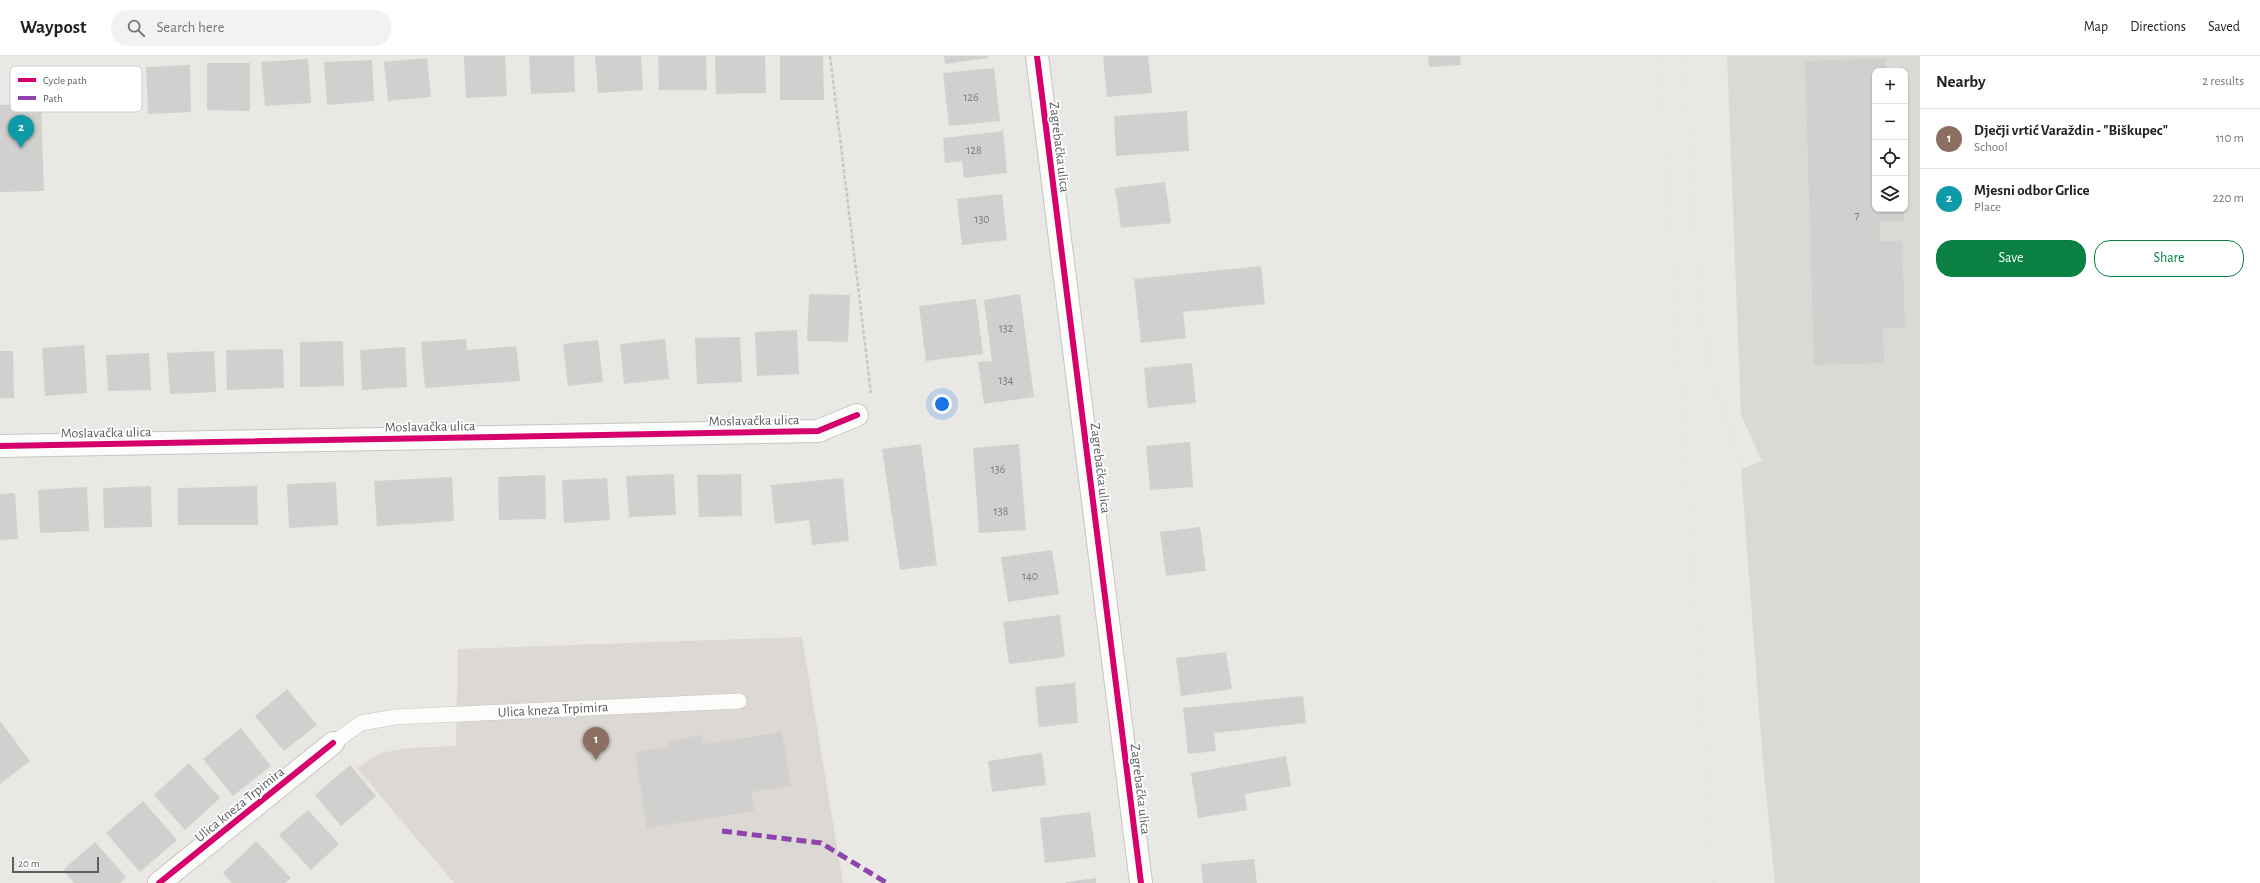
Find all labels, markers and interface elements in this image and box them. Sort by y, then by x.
search box [111,10,391,46]
icon: search [125,17,147,39]
text: Waypost [20,18,87,37]
text: Search here [157,20,224,35]
text: Map [2084,20,2108,34]
text: Directions [2130,20,2186,34]
text: Saved [2208,20,2240,34]
legend [10,66,142,112]
map controls [1872,68,1908,212]
button: + [1872,68,1908,104]
text: Nearby [1936,73,1986,90]
text: Cycle path [43,75,87,86]
text: 2 results [2202,75,2244,88]
house number: 126 [963,91,979,103]
text: Path [43,93,63,104]
street label: Zagrebačka ulica [1046,101,1072,194]
button: − [1872,104,1908,140]
pin: 2 [8,115,34,148]
text: Dječji vrtić Varaždin - "Biškupec" [1974,123,2168,138]
text: 1 [1947,132,1951,145]
text: 110 m [2216,132,2244,145]
button: locate [1872,140,1908,176]
text: School [1974,141,2008,154]
house number: 128 [966,144,982,156]
button: layers [1872,176,1908,212]
text: Mjesni odbor Grlice [1974,183,2090,198]
text: 2 [1946,192,1952,205]
text: 220 m [2213,192,2244,205]
text: Place [1974,201,2001,214]
house number: 7 [1854,209,1860,221]
house number: 130 [974,213,990,225]
button: Save [1936,240,2086,277]
button: Share [2094,240,2244,277]
house number: 132 [999,322,1014,334]
house number: 134 [999,374,1014,386]
your location [932,394,952,414]
street label: Moslavačka ulica [709,413,800,429]
street label: Moslavačka ulica [385,419,476,435]
street label: Zagrebačka ulica [1087,422,1113,515]
street label: Moslavačka ulica [61,425,152,441]
house number: 136 [991,463,1006,475]
house number: 138 [994,505,1009,517]
house number: 140 [1022,570,1038,582]
street label: Ulica kneza Trpimira [497,700,609,720]
pin: 1 [583,727,609,760]
street label: Zagrebačka ulica [1127,743,1153,836]
street label: Ulica kneza Trpimira [192,764,287,845]
scale bar [12,855,99,874]
text: 20 m [18,858,39,869]

